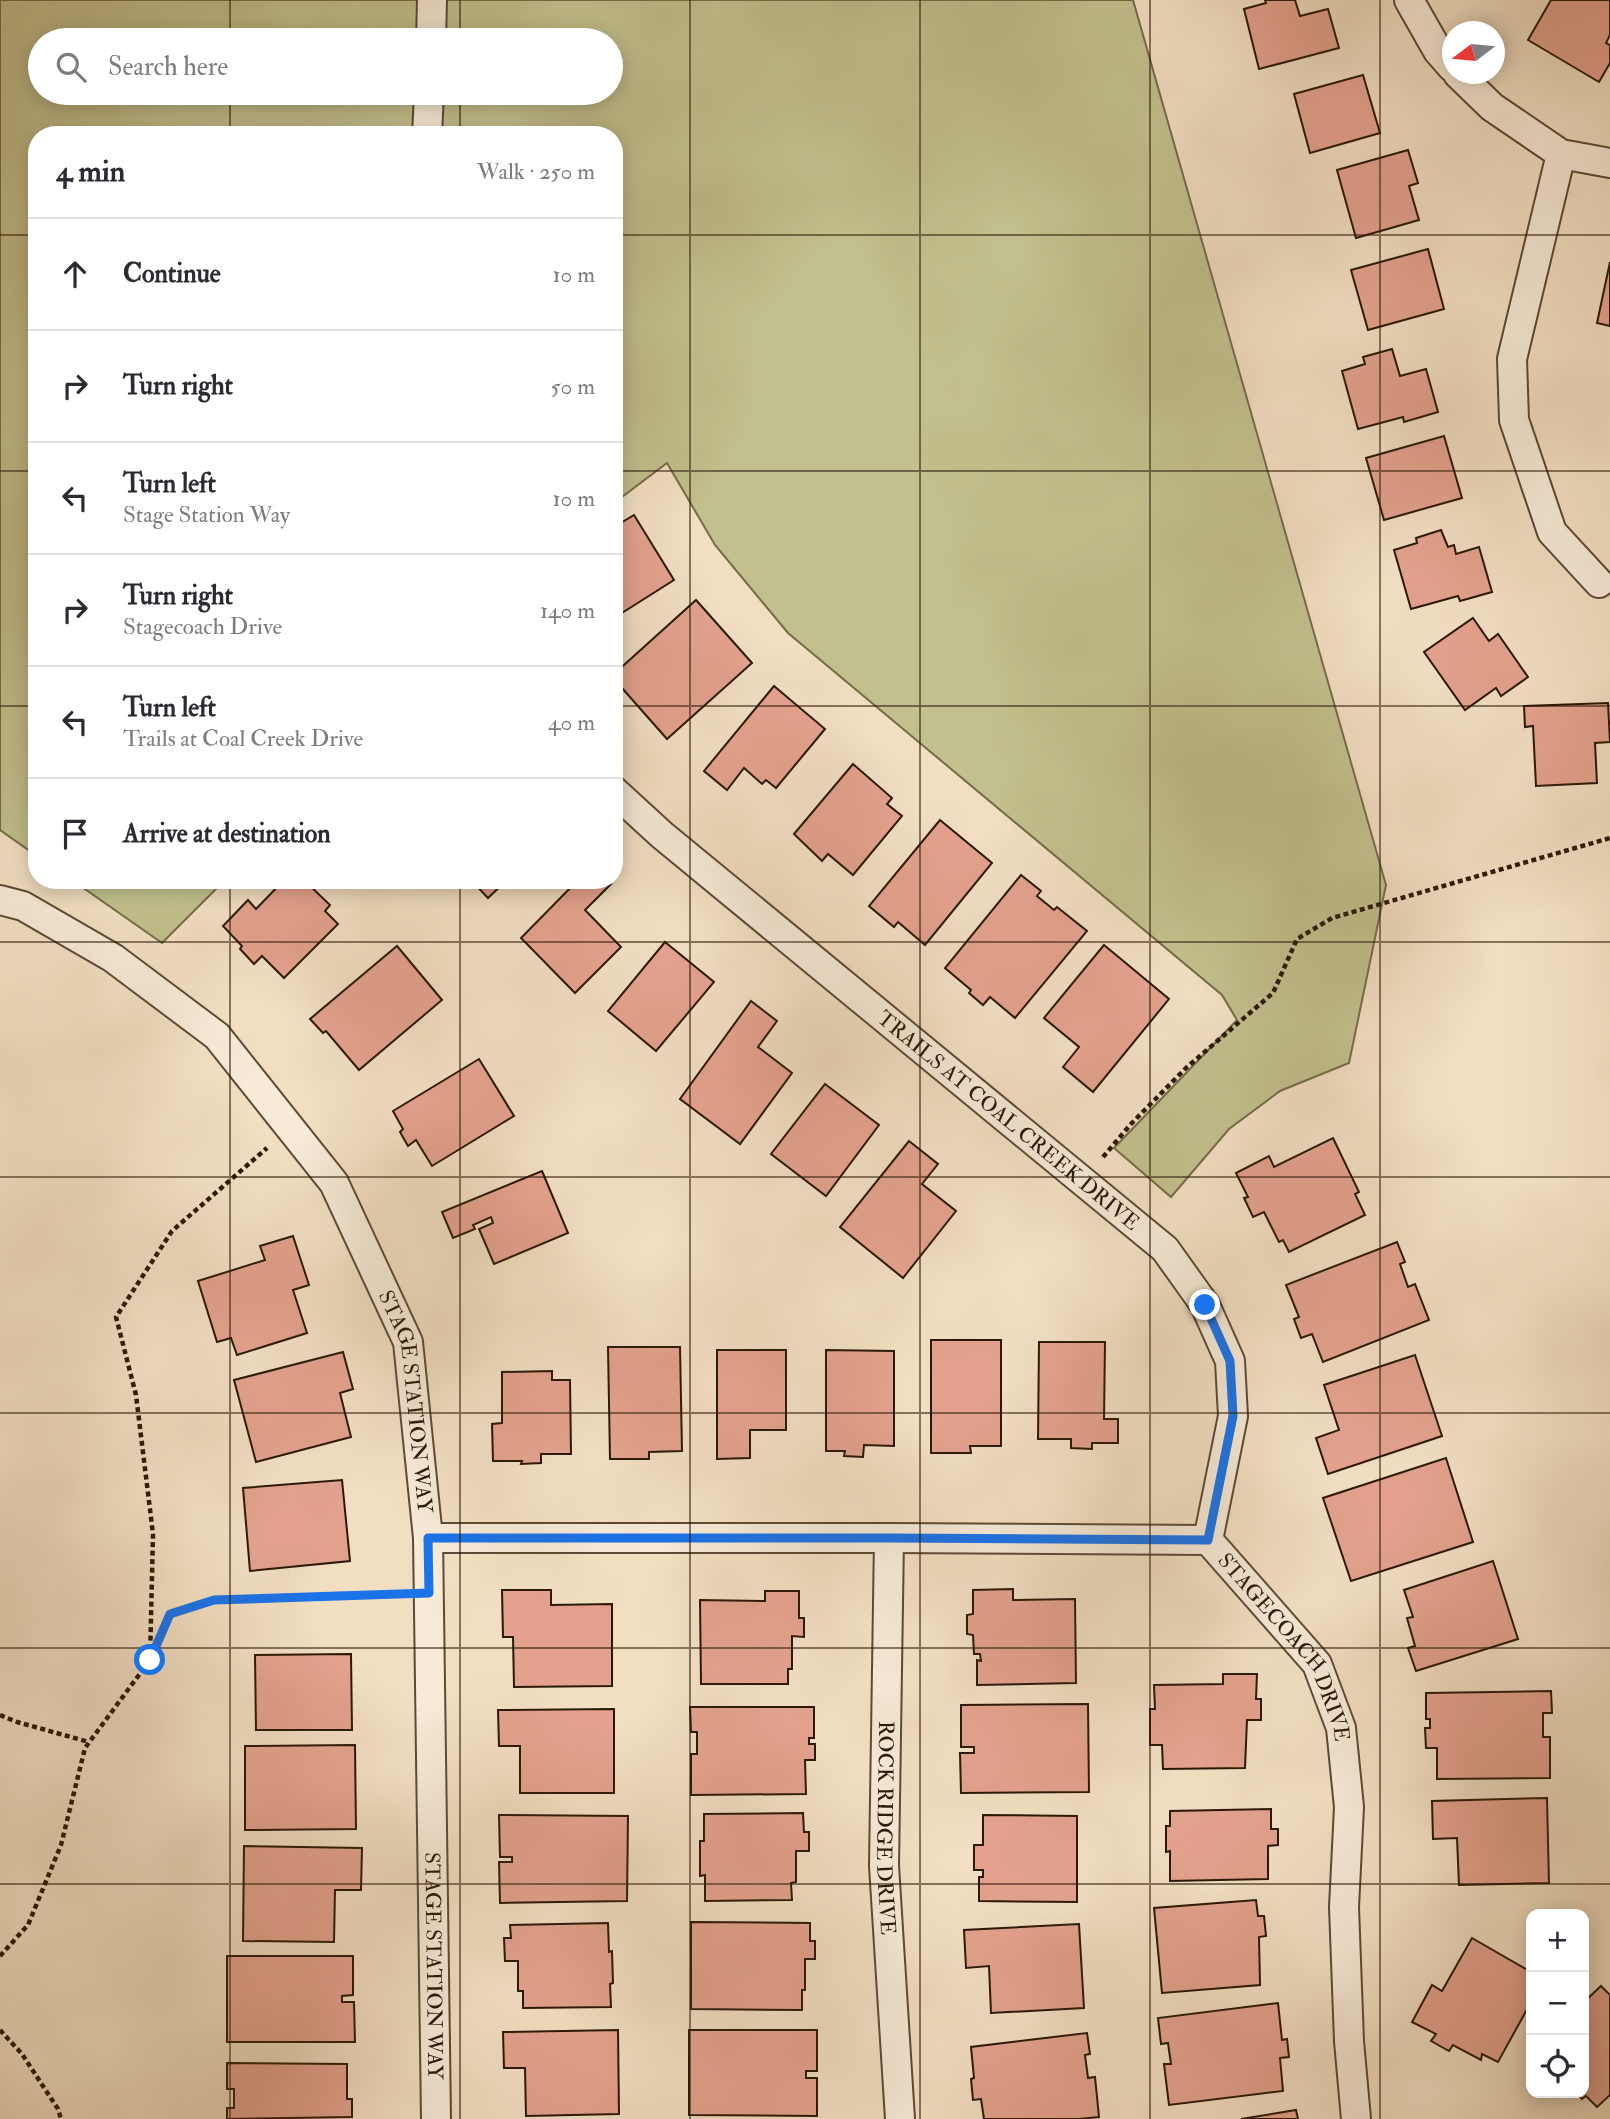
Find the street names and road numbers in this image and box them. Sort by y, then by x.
street label: TRAILS AT COAL CREEK DRIVE [872,1004,1145,1236]
street label: STAGE STATION WAY [372,1286,439,1515]
street label: STAGECOACH DRIVE [1212,1547,1356,1742]
street label: ROCK RIDGE DRIVE [870,1721,902,1936]
street label: STAGE STATION WAY [419,1852,449,2080]

